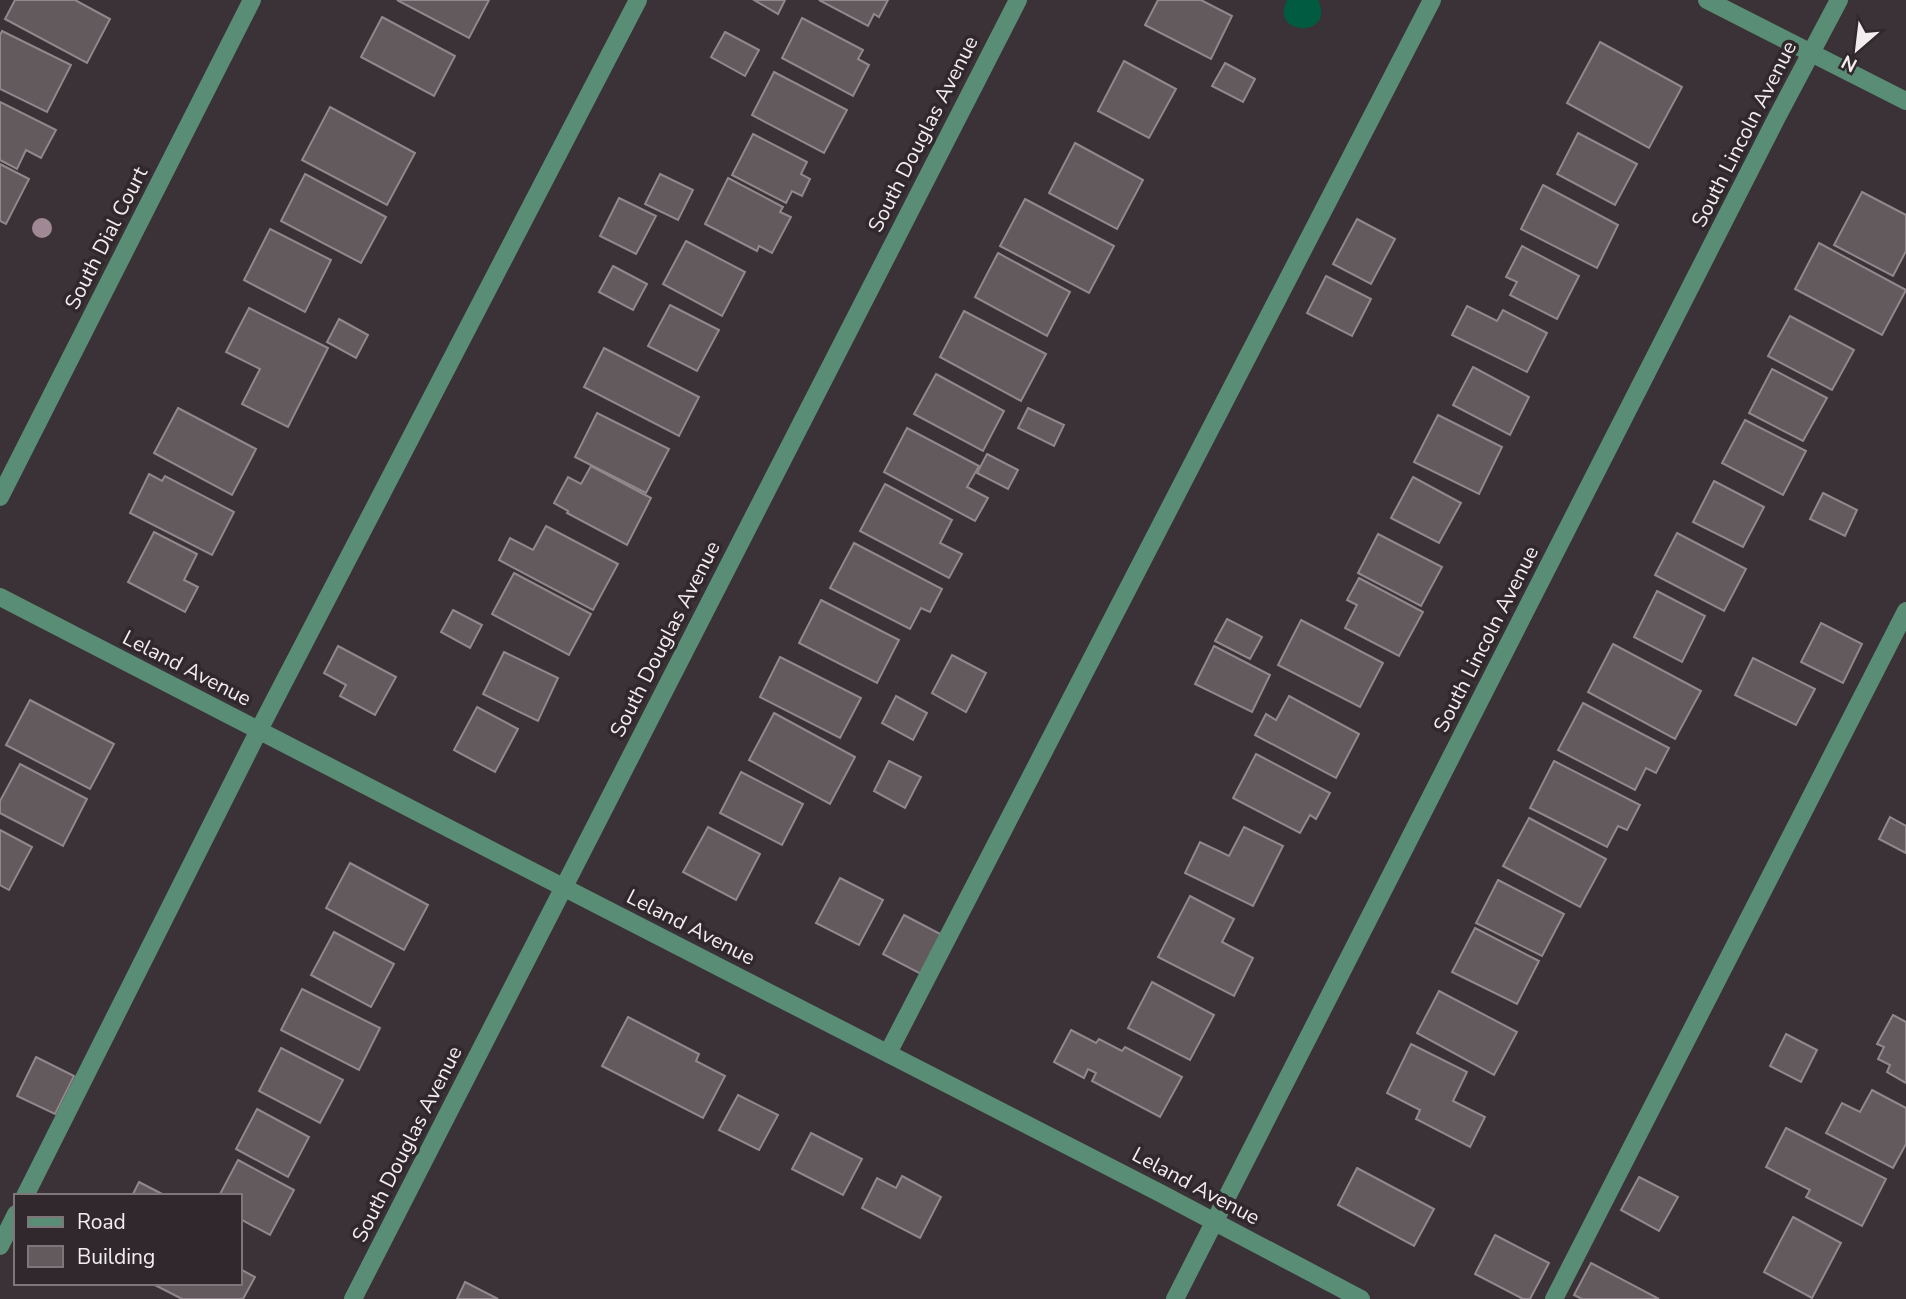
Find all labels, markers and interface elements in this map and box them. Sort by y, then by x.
north arrow [1822,14,1892,84]
street label: South Douglas Avenue [861,31,985,237]
street label: South Lincoln Avenue [1685,36,1803,232]
text: N [1837,48,1862,78]
street label: South Dial Court [58,161,154,314]
street label: South Douglas Avenue [603,536,727,742]
street label: South Lincoln Avenue [1427,541,1545,737]
street label: Leland Avenue [118,624,256,712]
street label: Leland Avenue [622,883,760,971]
street label: South Douglas Avenue [345,1041,469,1247]
street label: Leland Avenue [1127,1141,1265,1231]
legend [14,1194,242,1285]
text: Road [77,1208,126,1236]
text: Building [77,1243,155,1271]

